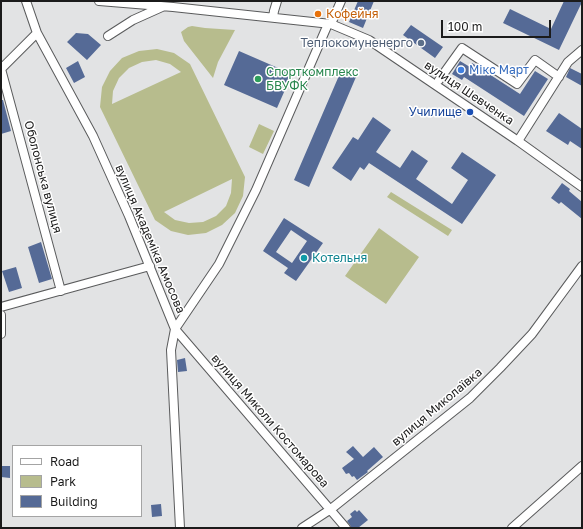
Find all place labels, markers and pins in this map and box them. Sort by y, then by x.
place label: Кофейня [326,7,379,21]
marker: Кофейня [313,9,323,19]
place label: Теплокомуненерго [301,36,413,50]
marker: Теплокомуненерго [416,38,426,48]
place label: Мікс Март [469,63,529,77]
place label: Спорткомплекс БВУФК [266,65,359,93]
marker: Мікс Март [456,65,466,75]
marker: Спорткомплекс БВУФК [253,74,263,84]
place label: Училище [409,105,462,119]
marker: Училище [465,107,475,117]
place label: Котельня [312,251,367,265]
marker: Котельня [299,253,309,263]

